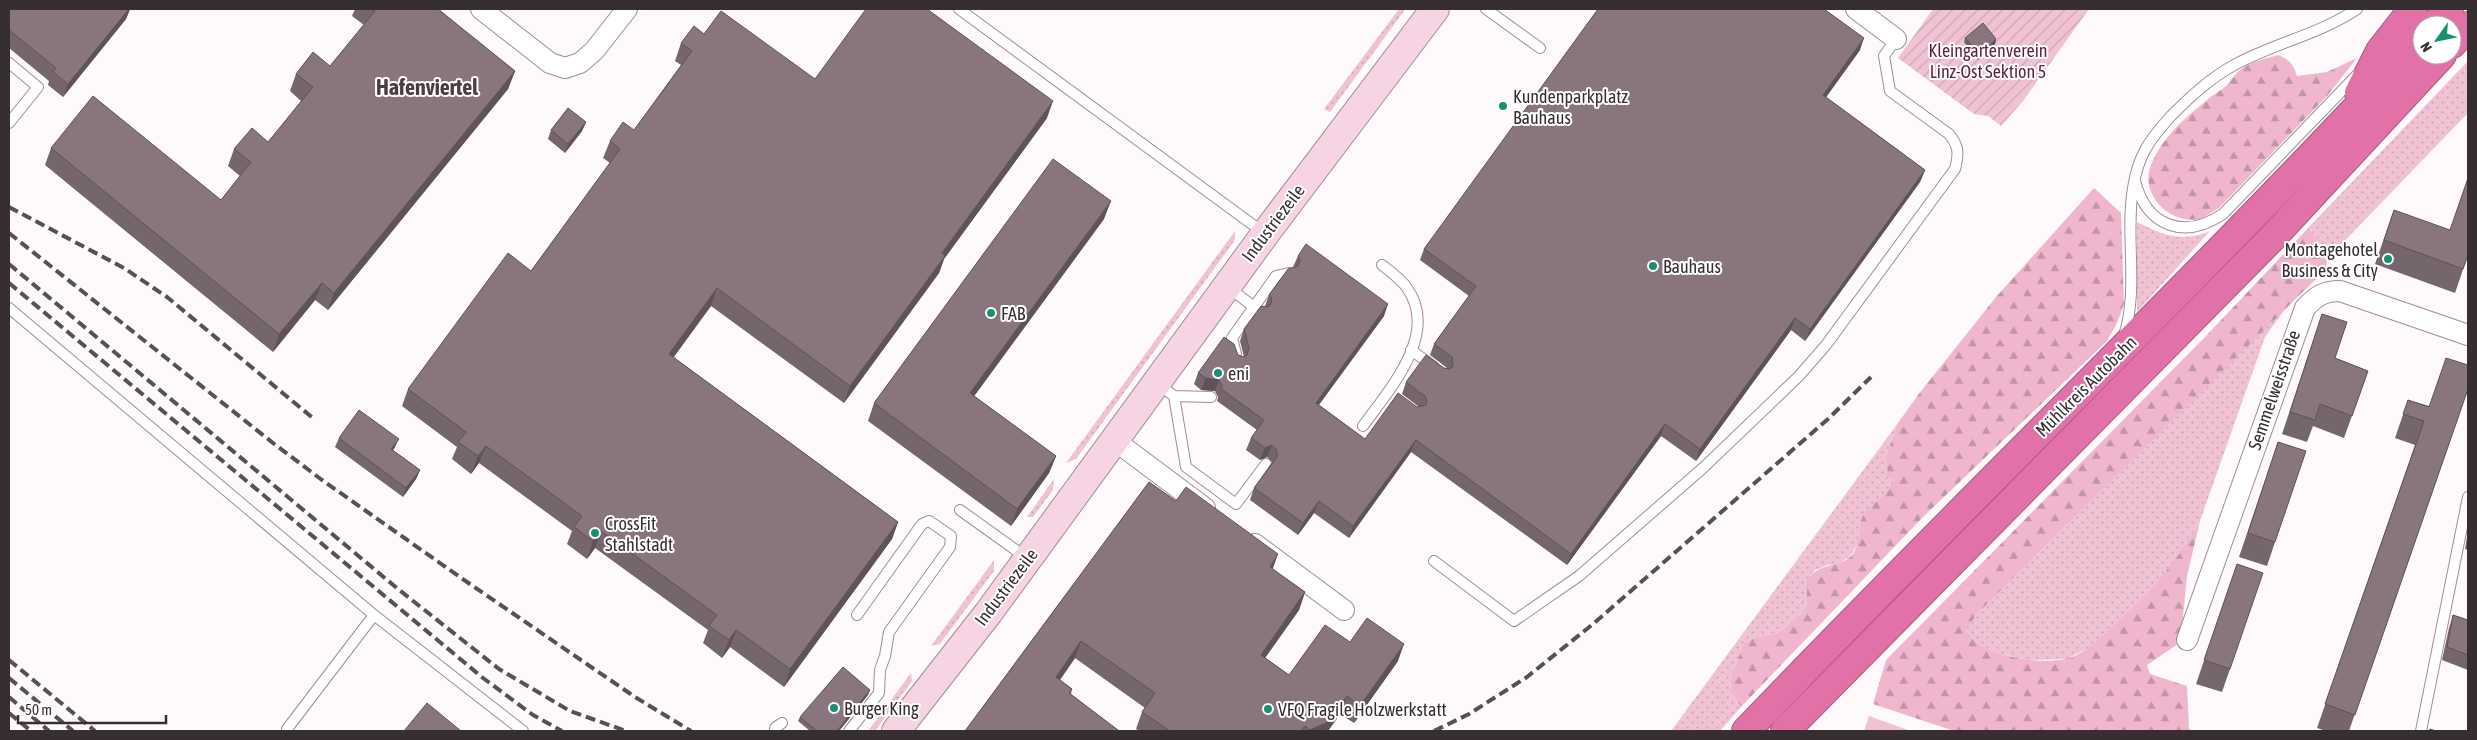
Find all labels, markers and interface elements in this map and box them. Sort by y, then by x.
north arrow [2412,15,2462,65]
text: N [2417,39,2435,55]
park label: Kleingartenverein Linz-Ost Sektion 5 [1929,40,2048,82]
district label: Hafenviertel [376,74,479,100]
place label: Kundenparkplatz Bauhaus [1513,86,1628,128]
marker: Kundenparkplatz Bauhaus [1497,100,1509,112]
street label: Industriezeile [1237,180,1309,266]
place label: Montagehotel Business & City [2282,239,2378,281]
marker: Montagehotel Business & City [2382,253,2394,265]
place label: Bauhaus [1663,256,1721,277]
marker: Bauhaus [1647,260,1659,272]
place label: FAB [1001,303,1026,324]
marker: FAB [985,307,997,319]
street label: Semmelweisstraße [2244,327,2304,453]
street label: Mühlkreis Autobahn [2031,331,2141,441]
place label: eni [1228,363,1249,384]
marker: eni [1212,367,1224,379]
place label: CrossFit Stahlstadt [605,513,673,555]
marker: CrossFit Stahlstadt [589,527,601,539]
street label: Industriezeile [970,544,1042,630]
scale bar [18,692,165,724]
place label: Burger King [844,698,919,719]
place label: VFQ Fragile Holzwerkstatt [1278,699,1447,720]
text: 50 m [25,701,52,718]
marker: Burger King [828,702,840,714]
marker: VFQ Fragile Holzwerkstatt [1262,703,1274,715]

